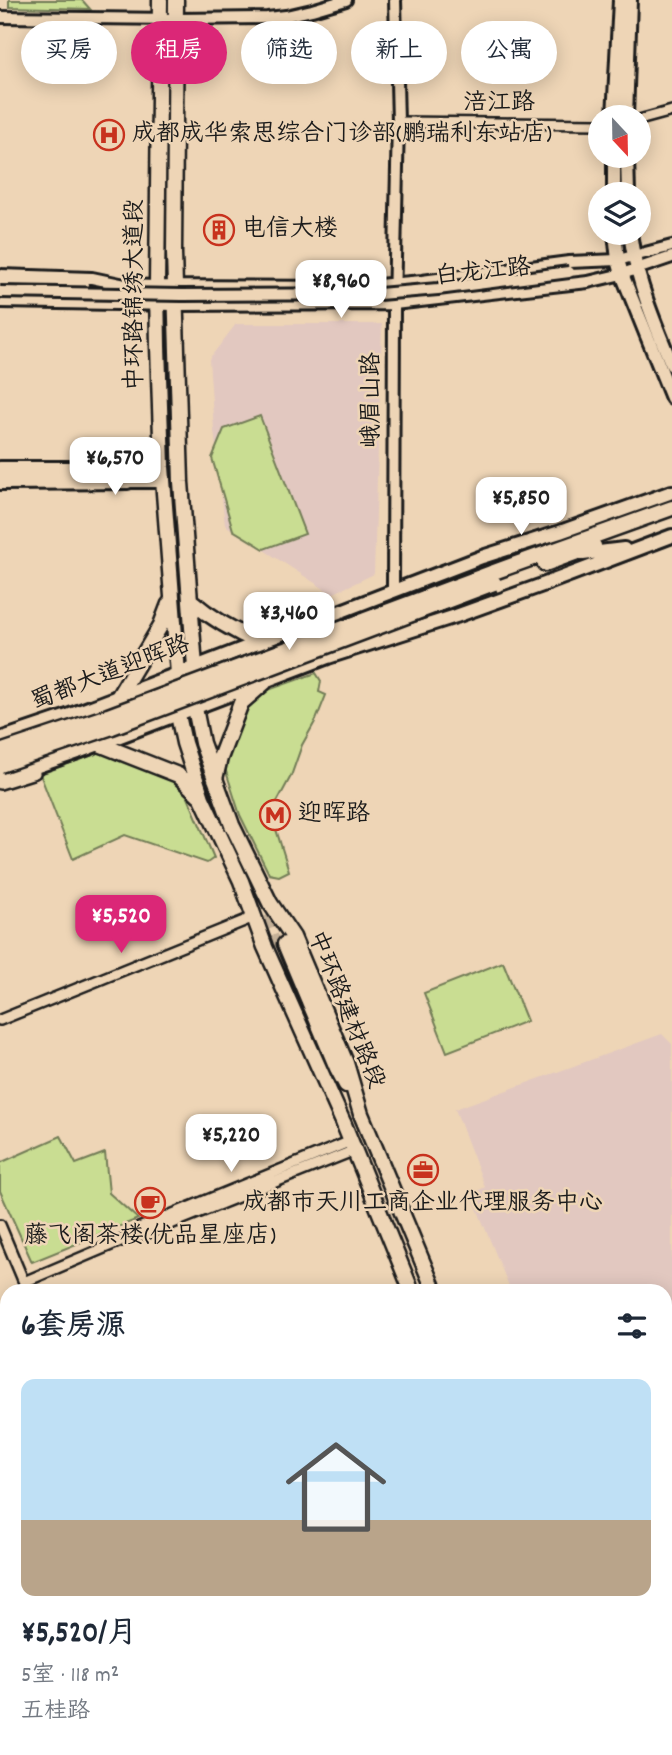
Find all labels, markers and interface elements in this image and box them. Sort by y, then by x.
chip: 买房 [21,21,117,84]
chip: 租房 [131,21,227,84]
chip: 筛选 [241,21,337,84]
chip: 新上 [351,21,447,84]
chip: 公寓 [461,21,557,84]
street label: 涪江路 [463,87,535,121]
north arrow [588,105,651,168]
map controls [588,105,651,245]
hospital icon: 成都成华索思综合门诊部(鹏瑞利东站店) [92,118,126,152]
place label: 成都成华索思综合门诊部(鹏瑞利东站店) [132,118,552,152]
button: layers [588,182,651,245]
street label: 中环路锦绣大道段 [119,199,153,391]
building icon: 电信大楼 [202,213,236,247]
place label: 电信大楼 [242,213,338,247]
street label: 白龙江路 [433,251,533,295]
pin: ¥8,960 [284,260,398,320]
text: ¥8,960 [311,266,371,299]
street label: 峨眉山路 [356,352,390,448]
pin: ¥6,570 [58,438,172,497]
text: ¥6,570 [86,443,144,476]
pin: ¥5,850 [464,477,578,537]
text: ¥5,850 [492,483,550,516]
pin: ¥3,460 [232,592,346,652]
text: ¥3,460 [259,598,319,631]
street label: 蜀都大道迎晖路 [26,628,196,720]
metro station icon: 迎晖路 [258,798,292,832]
place label: 迎晖路 [298,798,370,832]
pin: ¥5,520 [64,895,178,955]
text: ¥5,520 [91,901,151,934]
street label: 中环路建材路段 [298,926,392,1094]
pin: ¥5,220 [174,1114,288,1174]
text: ¥5,220 [202,1120,260,1153]
office icon: 成都市天川工商企业代理服务中心 [406,1153,440,1187]
cafe icon: 藤飞阁茶楼(优品星座店) [133,1186,167,1220]
place label: 成都市天川工商企业代理服务中心 [243,1187,603,1221]
place label: 藤飞阁茶楼(优品星座店) [24,1220,276,1254]
text: 6套房源 [21,1307,126,1350]
icon: filters [613,1307,651,1345]
icon: home [273,1424,399,1550]
text: ¥5,520/月 [21,1614,137,1657]
text: 5室 · 118 m² [21,1660,119,1693]
text: 五桂路 [21,1696,90,1729]

